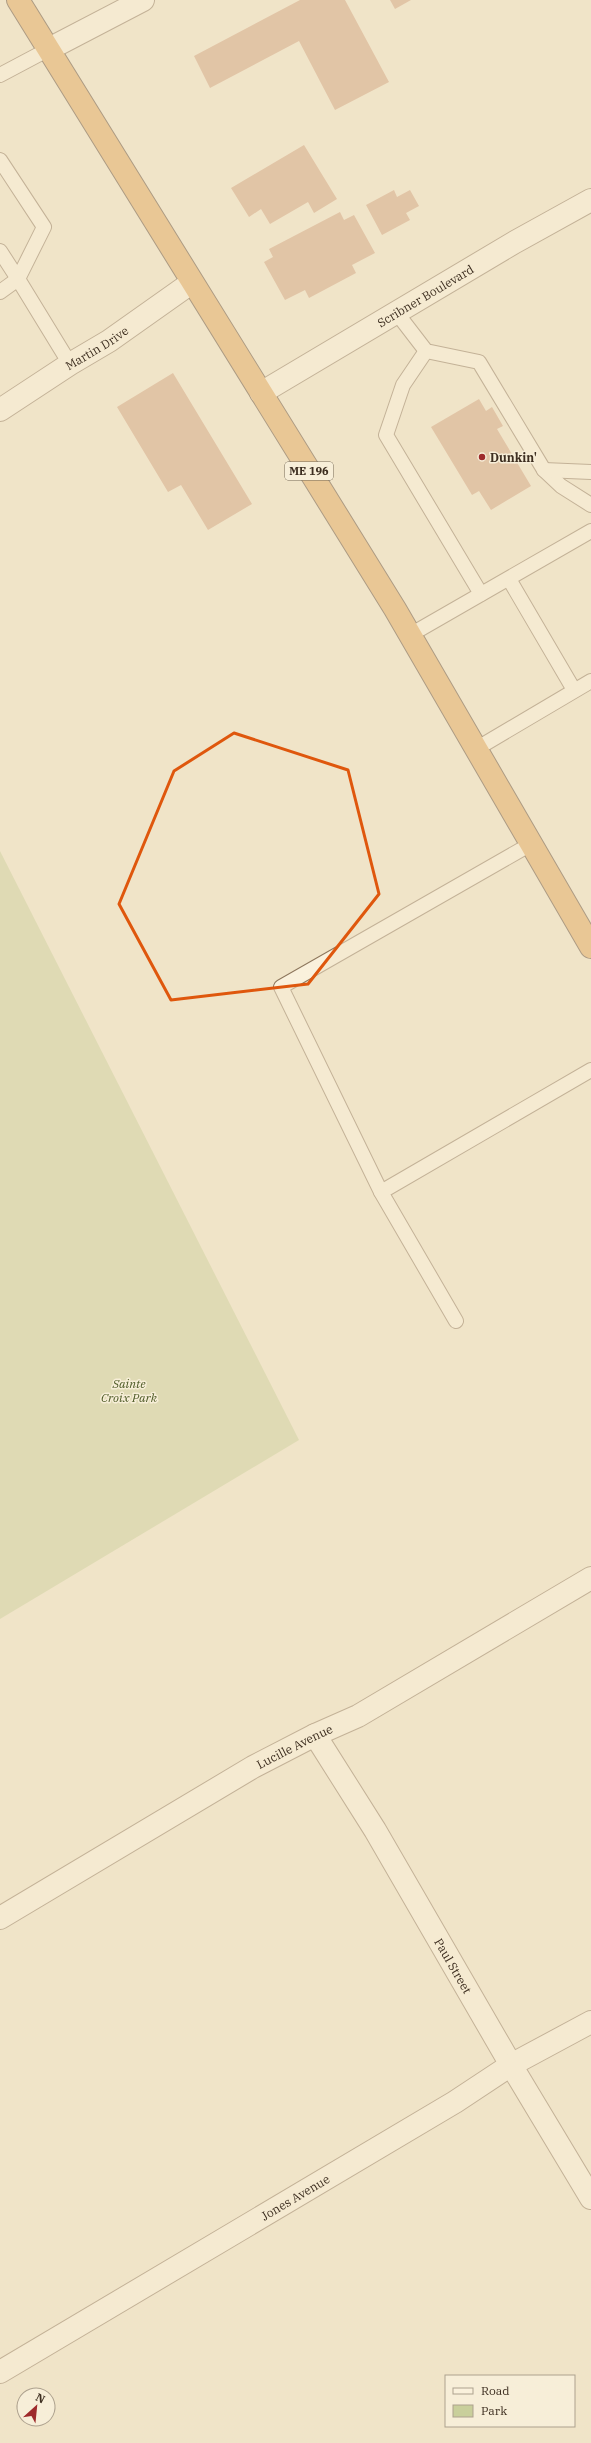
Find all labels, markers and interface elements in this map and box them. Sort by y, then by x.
street label: Scribner Boulevard [374,261,476,330]
street label: Martin Drive [62,322,131,373]
place label: Dunkin' [490,450,537,465]
marker: Dunkin' [477,452,487,462]
road number: ME 196 [285,462,333,480]
park label: Sainte Croix Park [101,1376,158,1405]
street label: Lucille Avenue [254,1721,335,1771]
street label: Paul Street [432,1935,475,1996]
street label: Jones Avenue [258,2171,332,2223]
legend [445,2375,575,2427]
text: Road [481,2383,510,2398]
north arrow [16,2387,56,2427]
text: N [33,2390,48,2406]
text: Park [481,2403,507,2418]

